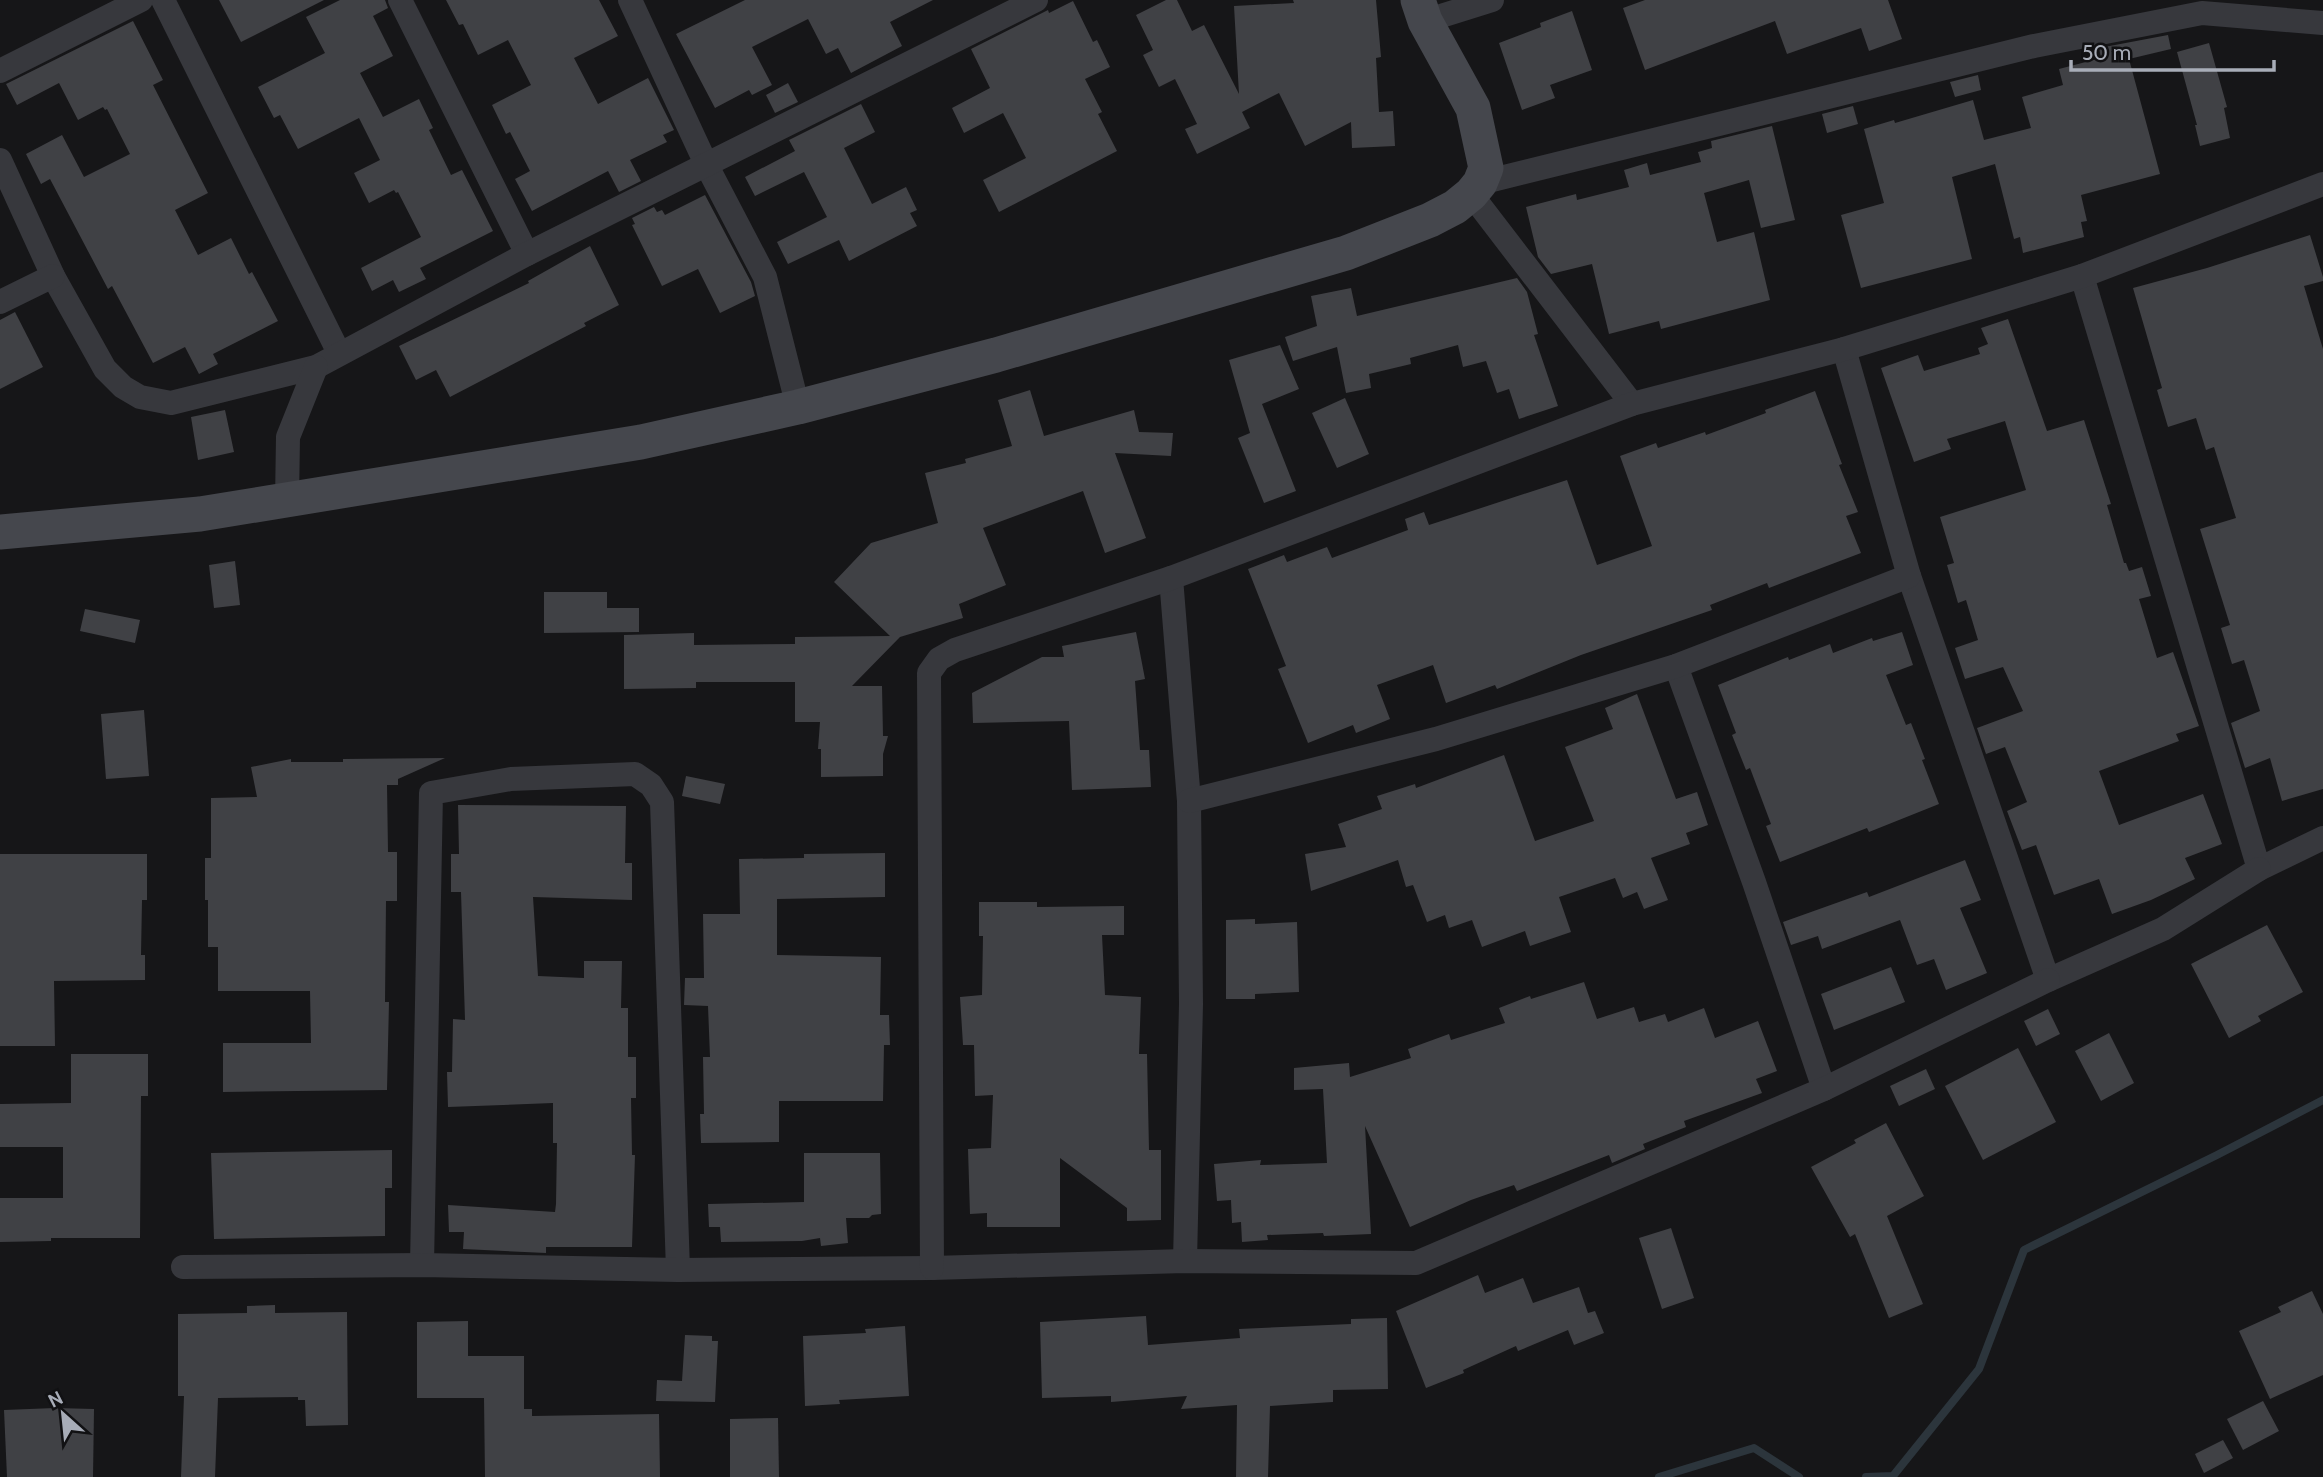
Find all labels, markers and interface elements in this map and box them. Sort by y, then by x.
scale bar [2071,28,2274,72]
text: 50 m [2082,40,2131,65]
north arrow [28,1379,98,1449]
text: N [44,1386,67,1413]

